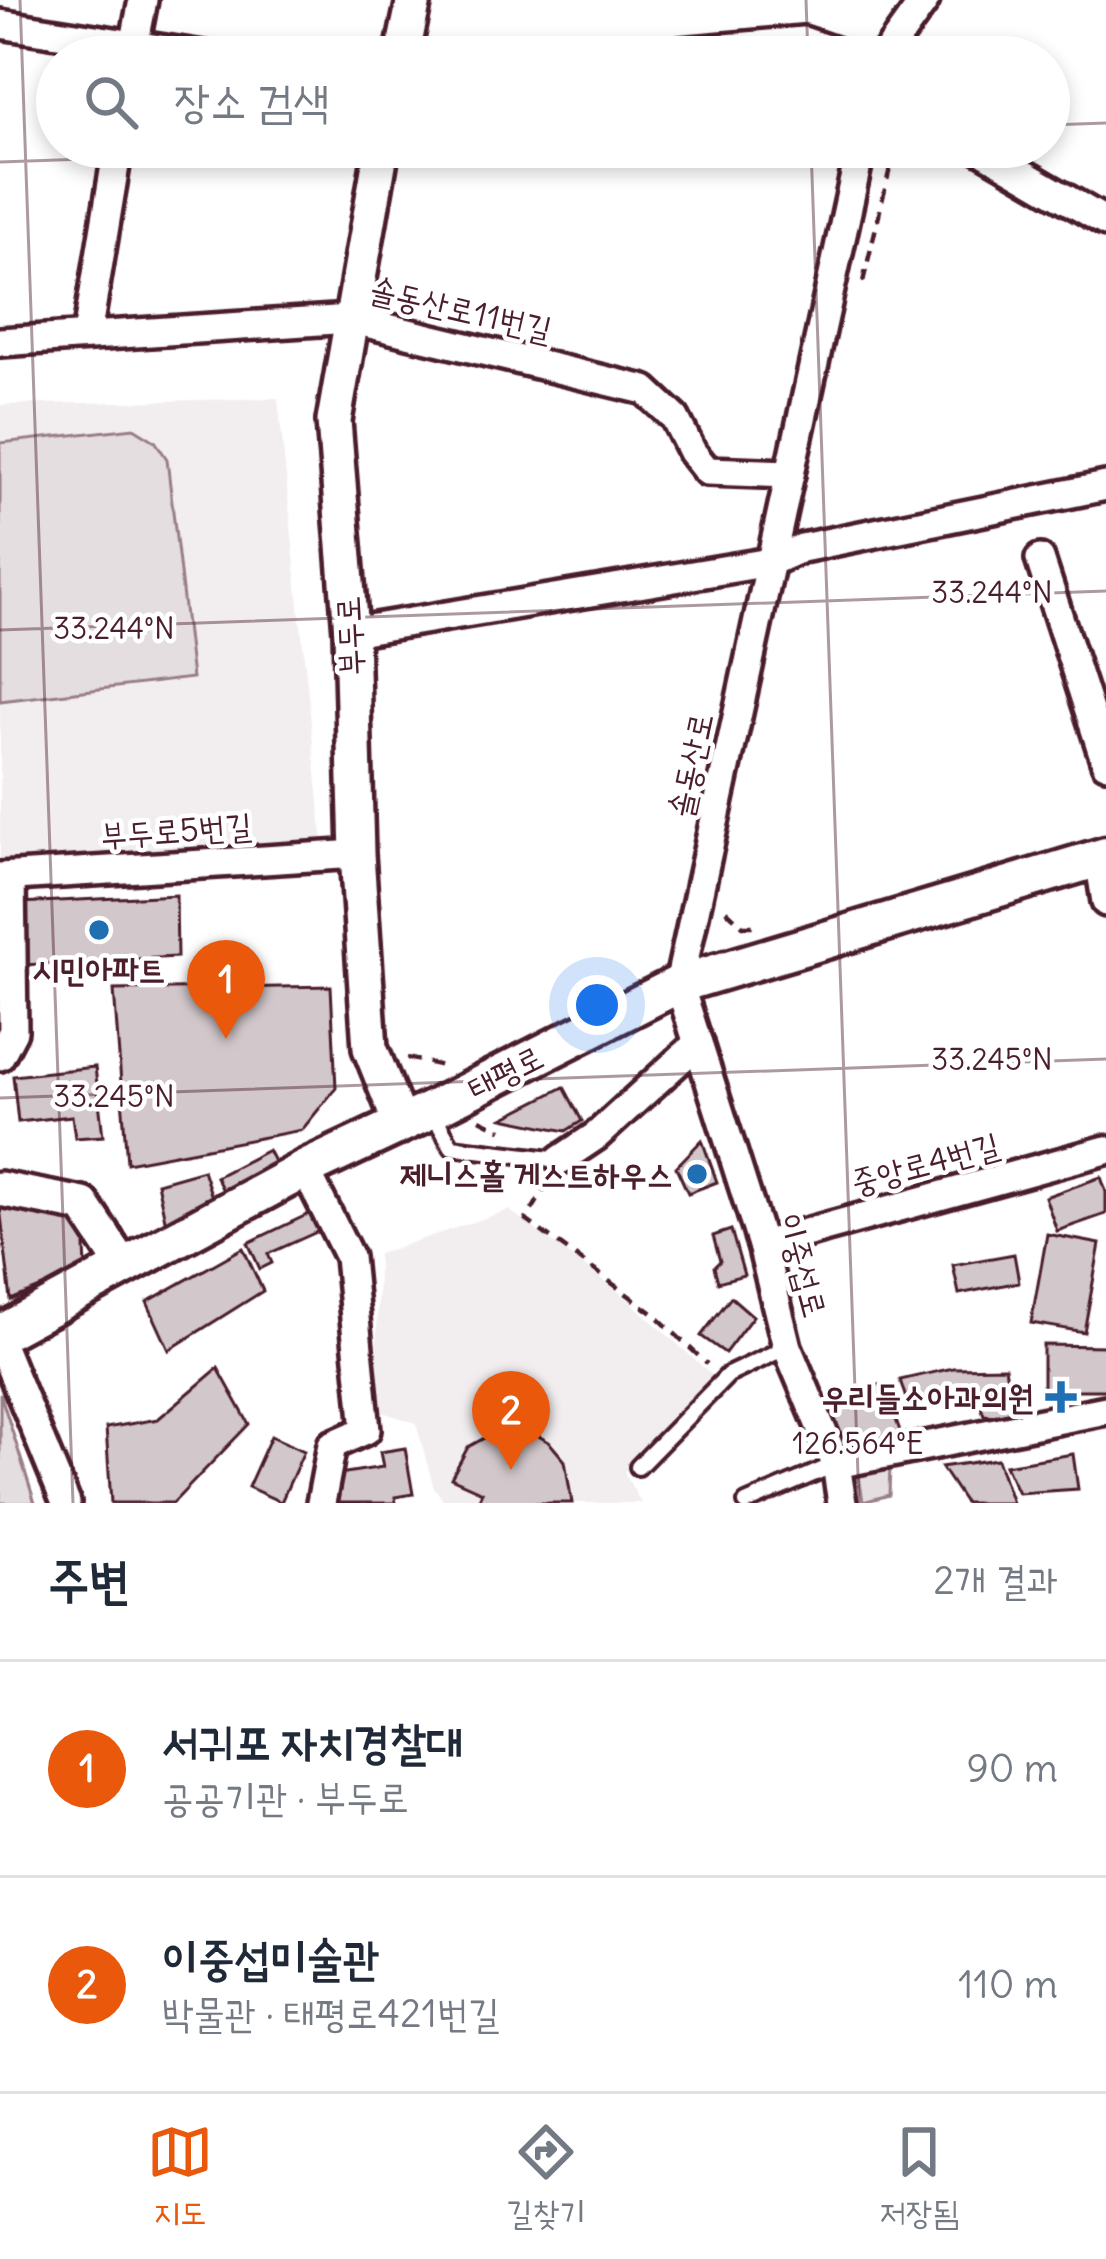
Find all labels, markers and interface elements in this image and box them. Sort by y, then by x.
search box [36,36,1070,168]
icon: search [78,69,144,135]
text: 장소 검색 [174,73,330,129]
street label: 솔동산로11번길 [366,268,556,350]
text: 33.244°N [931,573,1053,611]
street label: 부두로 [326,595,372,677]
text: 33.244°N [53,609,175,647]
street label: 솔동산로 [658,709,722,821]
street label: 부두로5번길 [99,804,253,856]
marker: 시민아파트 [86,917,112,943]
pin: 1 [187,940,265,1039]
place label: 시민아파트 [33,948,165,990]
your location [567,975,627,1035]
street label: 태평로 [460,1035,550,1109]
text: 33.245°N [931,1040,1053,1078]
text: 33.245°N [53,1077,175,1115]
street label: 중앙로4번길 [846,1123,1004,1203]
place label: 제니스홀 게스트하우스 [400,1153,673,1195]
marker: 제니스홀 게스트하우스 [684,1161,710,1187]
street label: 이중섭로 [769,1208,837,1322]
pin: 2 [472,1371,550,1470]
place label: 우리들소아과의원 [822,1376,1034,1418]
marker: 우리들소아과의원 [1045,1381,1077,1413]
text: 126.564°E [792,1424,924,1462]
text: 주변 [48,1548,130,1612]
text: 2개 결과 [933,1556,1058,1605]
text: 서귀포 자치경찰대 [162,1714,462,1770]
text: 1 [79,1744,95,1793]
text: 90 m [966,1744,1058,1793]
text: 공공기관 · 부두로 [162,1773,409,1822]
text: 이중섭미술관 [162,1930,379,1986]
text: 2 [76,1960,98,2009]
text: 110 m [958,1960,1058,2009]
text: 박물관 · 태평로421번길 [162,1989,500,2038]
tab: 지도 [147,2119,213,2235]
tab: 길찾기 [506,2119,586,2235]
tab: 저장됨 [880,2119,959,2235]

